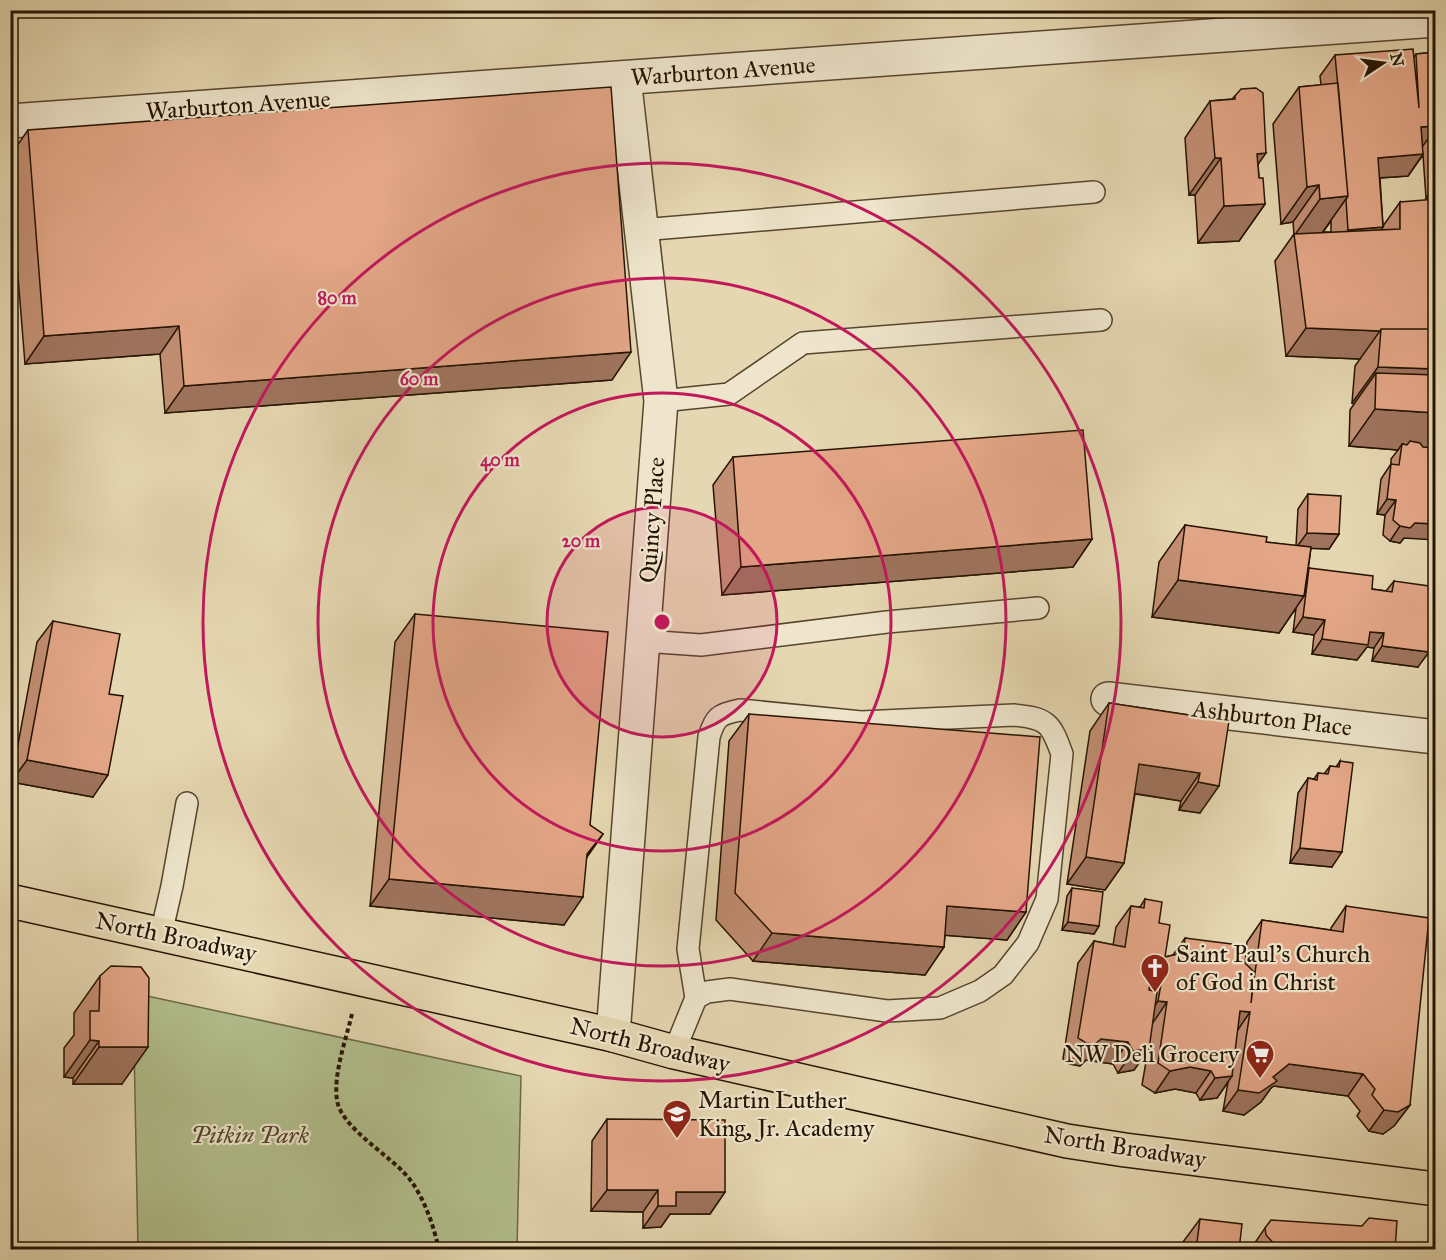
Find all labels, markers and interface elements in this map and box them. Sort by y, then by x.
north arrow [1353,33,1413,93]
street label: Warburton Avenue [630,50,816,92]
text: N [1386,51,1408,69]
street label: Warburton Avenue [145,84,331,126]
text: 80 m [317,287,357,309]
text: 60 m [400,368,439,390]
text: 40 m [480,449,521,472]
street label: Quincy Place [633,456,671,584]
text: 20 m [562,530,601,552]
centre of rings [652,612,672,632]
street label: Ashburton Place [1189,693,1354,743]
street label: North Broadway [93,905,260,969]
place label: Saint Paul's Church of God in Christ [1176,939,1370,997]
church icon: Saint Paul's Church of God in Christ [1139,952,1171,994]
street label: North Broadway [567,1011,734,1080]
supermarket icon: NW Deli Grocery [1244,1038,1276,1080]
place label: NW Deli Grocery [1064,1039,1240,1069]
place label: Martin Luther King, Jr. Academy [698,1085,875,1143]
school or university icon: Martin Luther King, Jr. Academy [661,1098,693,1140]
street label: North Broadway [1042,1119,1209,1175]
park label: Pitkin Park [191,1120,309,1150]

